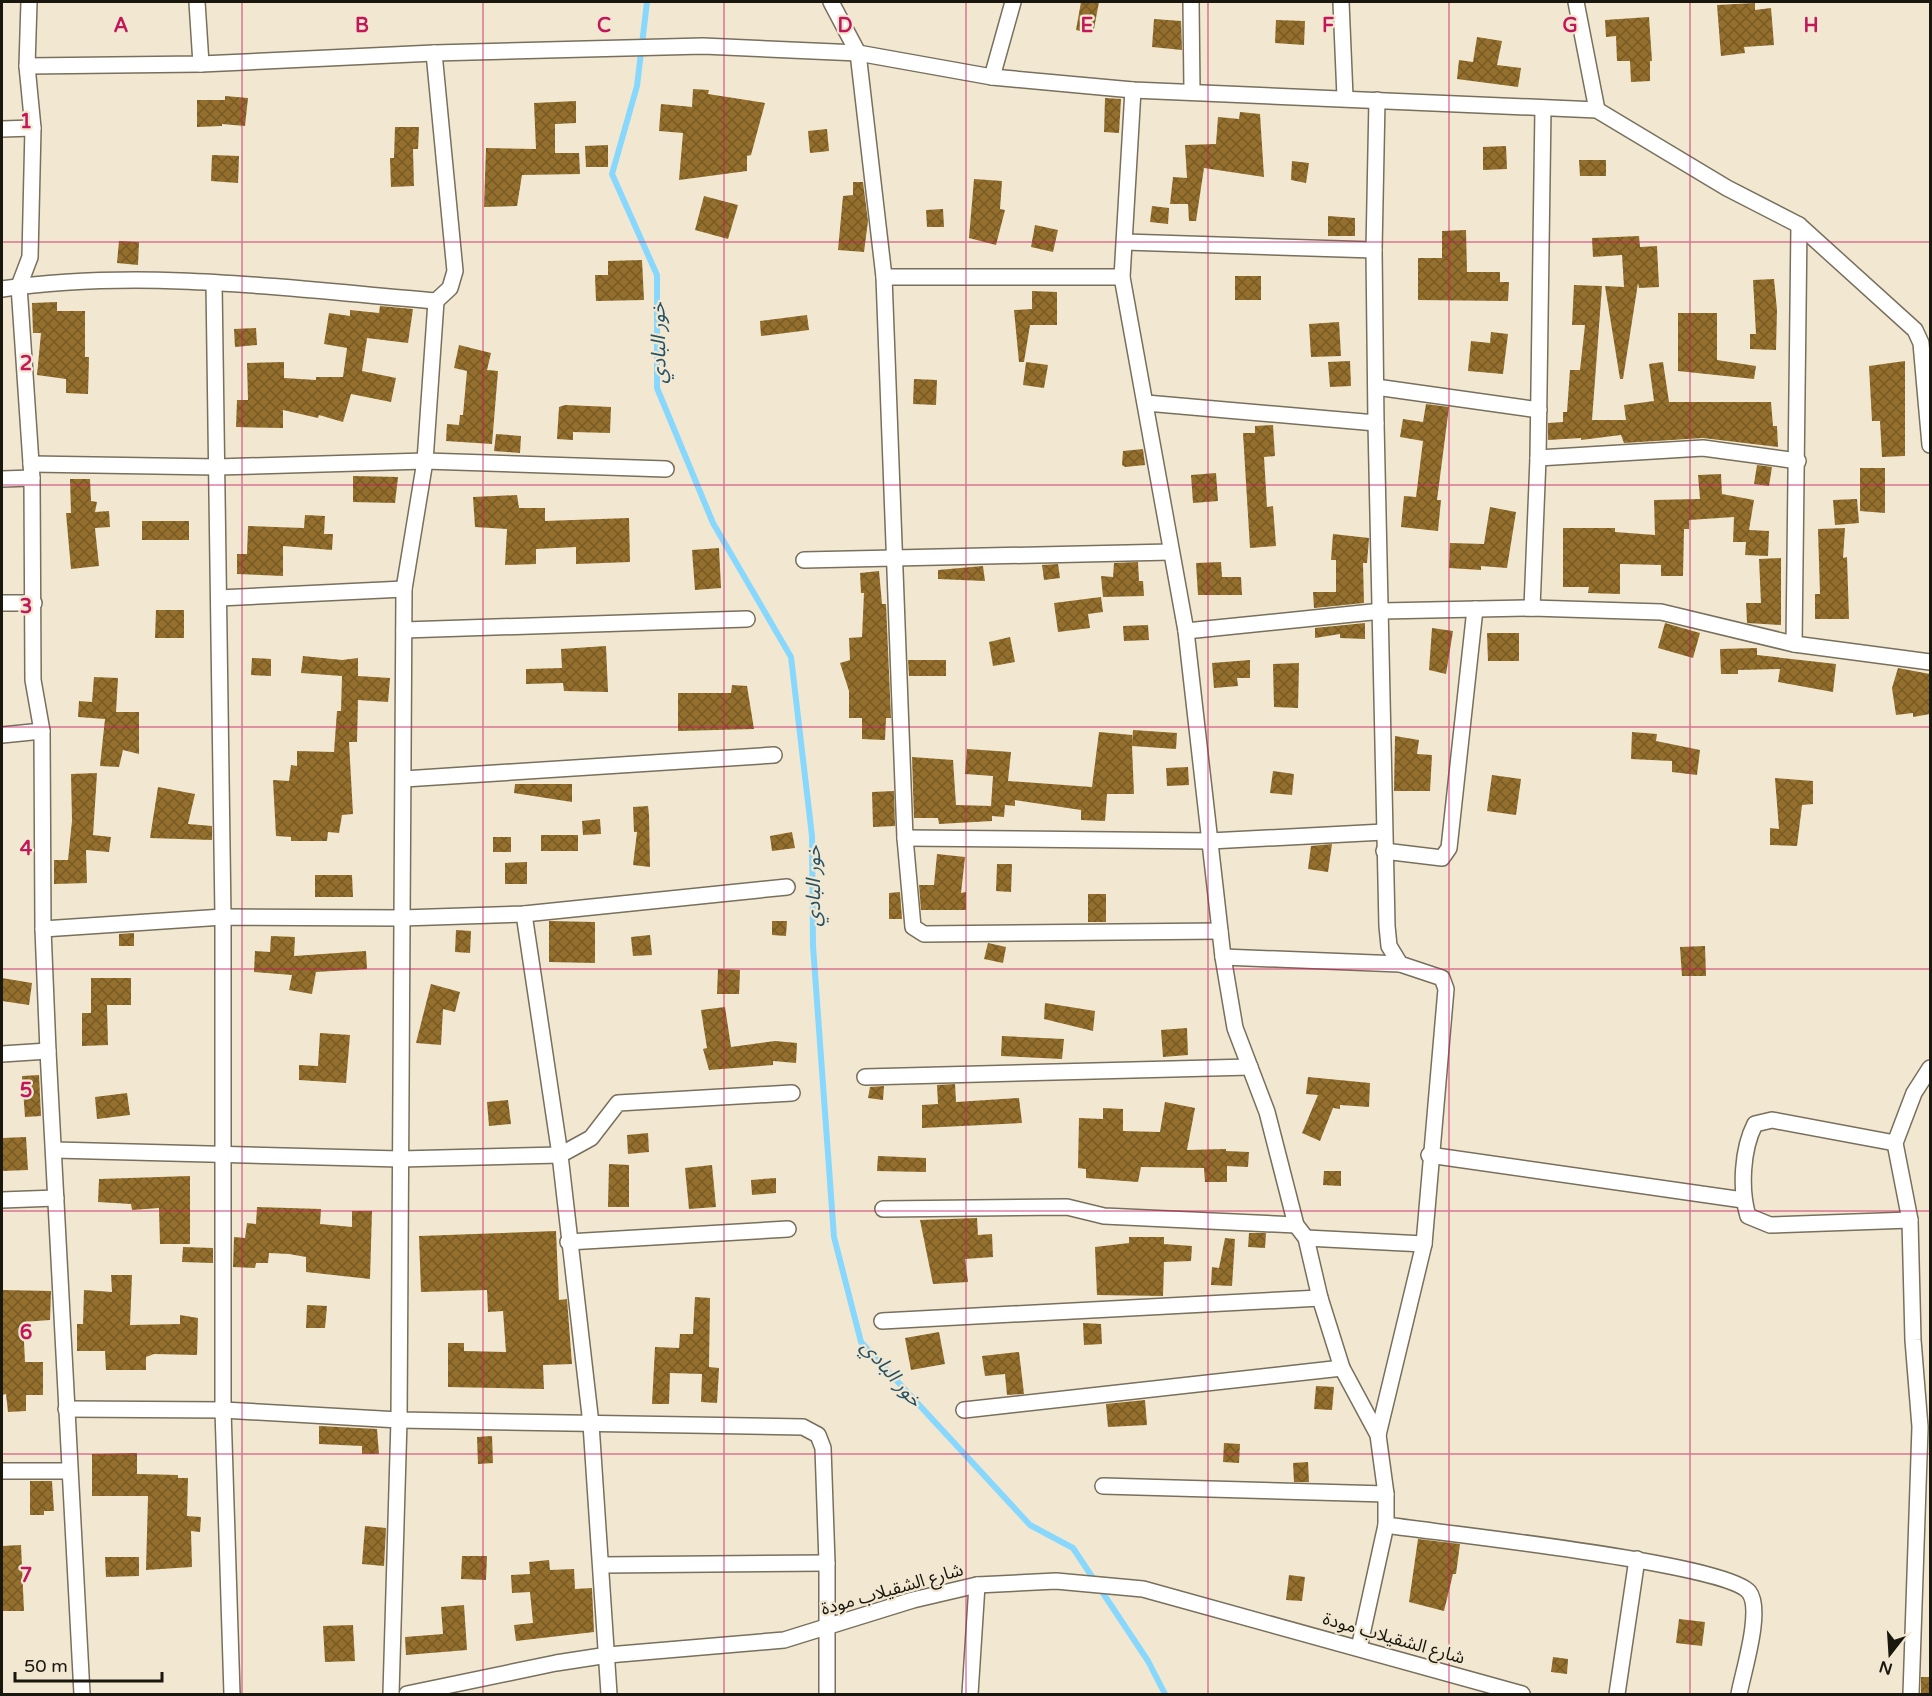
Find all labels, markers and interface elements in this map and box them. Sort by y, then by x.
text: A [114,14,129,38]
text: B [355,14,369,38]
text: C [597,14,611,38]
text: D [837,14,853,38]
text: E [1081,14,1094,38]
text: F [1322,14,1334,38]
text: G [1562,14,1578,38]
text: H [1803,14,1819,38]
text: 1 [20,110,32,134]
water label: خور البادي [646,302,674,384]
text: 2 [20,352,32,376]
text: 3 [20,595,32,619]
text: 4 [20,837,33,861]
water label: خور البادي [802,845,829,927]
text: 5 [20,1079,32,1103]
text: 6 [20,1321,32,1345]
water label: خور البادي [854,1335,927,1414]
street label: شارع الشقيلاب مودة [818,1558,966,1623]
text: 7 [20,1564,32,1588]
street label: شارع الشقيلاب مودة [1320,1607,1468,1672]
north arrow [1860,1624,1920,1684]
scale bar [15,1645,162,1683]
text: 50 m [24,1655,68,1677]
text: N [1877,1656,1895,1679]

